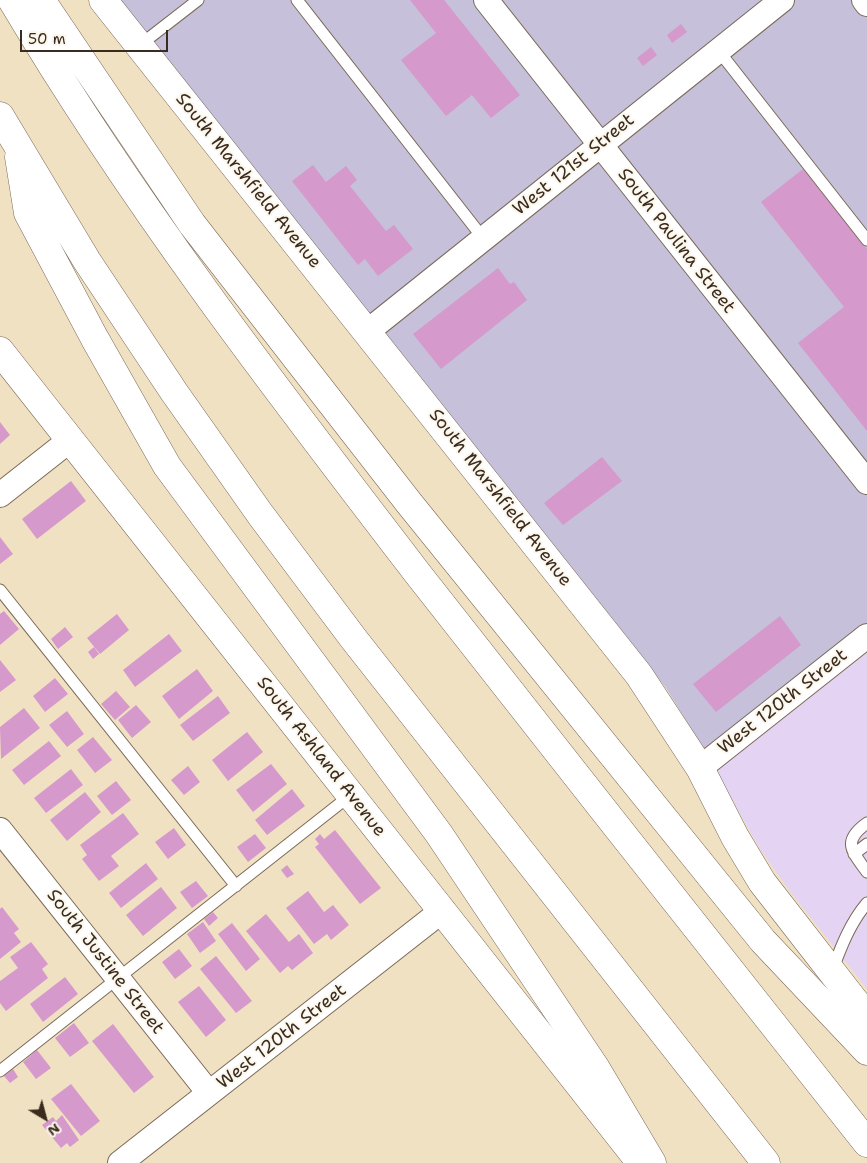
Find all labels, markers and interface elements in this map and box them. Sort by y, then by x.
scale bar [22,20,170,52]
text: 50 m [28,29,66,49]
street label: South Marshfield Avenue [171,89,325,273]
street label: West 121st Street [509,109,639,221]
street label: South Paulina Street [613,164,739,318]
street label: South Marshfield Avenue [424,405,576,591]
street label: West 120th Street [714,645,852,759]
street label: South Ashland Avenue [252,673,390,841]
street label: South Justine Street [42,885,168,1039]
street label: West 120th Street [213,980,351,1094]
north arrow [20,1093,70,1143]
text: N [44,1119,64,1141]

